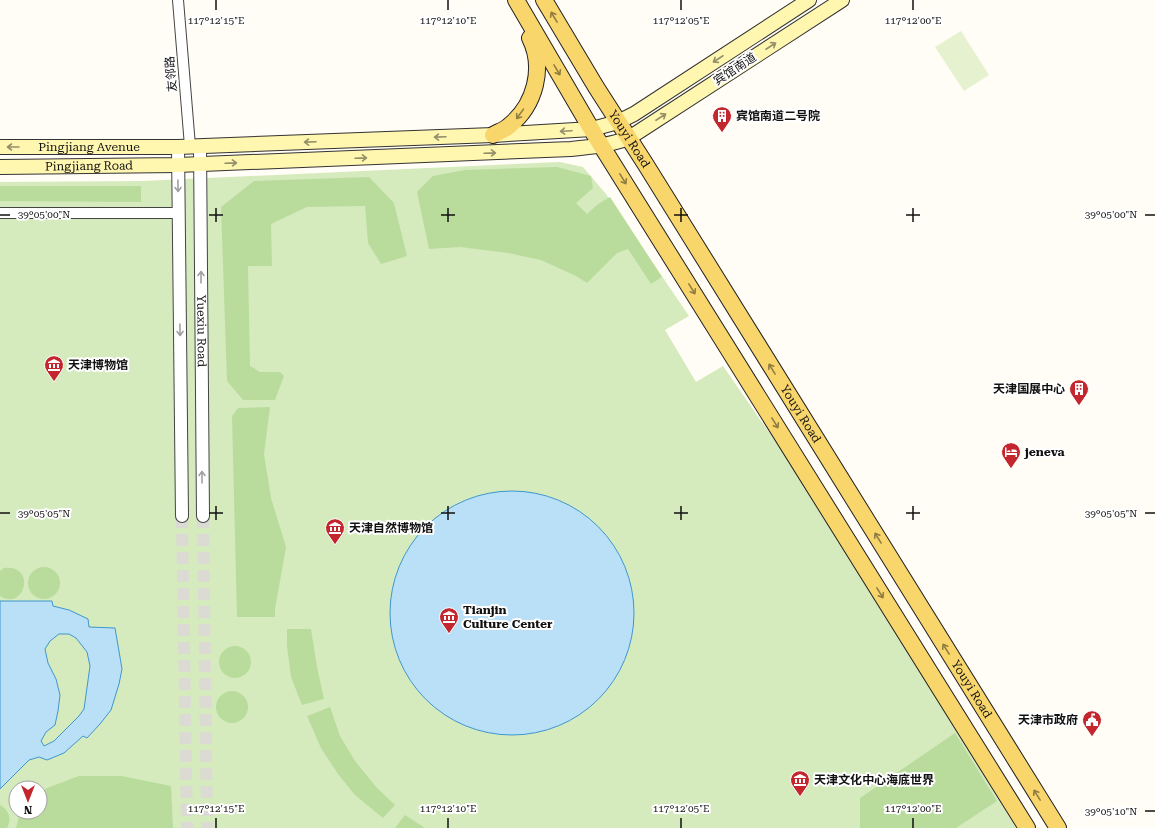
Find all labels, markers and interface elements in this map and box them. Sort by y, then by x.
one-way arrow [550,12,558,23]
text: 117°12'15"E [188,15,244,26]
text: 117°12'10"E [420,15,476,26]
text: 117°12'05"E [653,15,709,26]
text: 117°12'00"E [885,15,941,26]
one-way arrow [765,42,776,50]
street label: 宾馆南道 [711,50,759,88]
street label: 友邻路 [162,55,180,93]
one-way arrow [712,56,724,64]
one-way arrow [553,64,561,76]
building icon: 宾馆南道二号院 [711,105,733,133]
street label: Youyi Road [606,107,653,171]
one-way arrow [516,108,524,119]
place label: 宾馆南道二号院 [736,109,820,123]
one-way arrow [655,112,667,120]
one-way arrow [560,127,573,134]
one-way arrow [434,133,447,140]
one-way arrow [304,138,317,146]
street label: Pingjiang Avenue [38,140,140,154]
one-way arrow [7,143,20,151]
one-way arrow [483,149,496,156]
one-way arrow [354,154,367,161]
street label: Pingjiang Road [45,159,133,173]
one-way arrow [224,159,237,166]
one-way arrow [619,173,627,185]
one-way arrow [174,179,182,192]
text: 39°05'00"N [18,209,70,220]
text: 39°05'00"N [1085,209,1137,220]
one-way arrow [197,271,205,284]
one-way arrow [688,283,696,295]
street label: Yuexiu Road [194,295,209,368]
one-way arrow [176,323,184,336]
museum icon: 天津博物馆 [43,354,65,382]
place label: 天津博物馆 [68,358,128,372]
one-way arrow [768,363,776,375]
building icon: 天津国展中心 [1068,378,1090,406]
street label: Youyi Road [777,382,824,446]
place label: 天津国展中心 [993,382,1065,396]
one-way arrow [771,417,779,428]
hotel icon: jeneva [1000,441,1022,469]
place label: jeneva [1024,445,1065,459]
one-way arrow [198,471,206,484]
text: 39°05'05"N [18,508,70,519]
text: 39°05'05"N [1085,508,1137,519]
museum icon: 天津自然博物馆 [324,517,346,545]
place label: 天津自然博物馆 [349,521,433,535]
one-way arrow [874,533,882,544]
one-way arrow [877,587,885,599]
place label: Tianjin Culture Center [463,603,553,631]
museum icon: Tianjin Culture Center [438,606,460,634]
one-way arrow [942,643,950,655]
street label: Youyi Road [948,657,995,721]
public building icon: 天津市政府 [1081,709,1103,737]
place label: 天津市政府 [1018,713,1078,727]
museum icon: 天津文化中心海底世界 [789,769,811,797]
place label: 天津文化中心海底世界 [814,773,934,787]
north arrow [8,780,48,820]
one-way arrow [1033,789,1041,801]
text: N [23,803,32,816]
text: 117°12'15"E [188,803,244,814]
text: 117°12'10"E [420,803,476,814]
text: 117°12'05"E [653,803,709,814]
text: 117°12'00"E [885,803,941,814]
text: 39°05'10"N [1085,806,1137,817]

